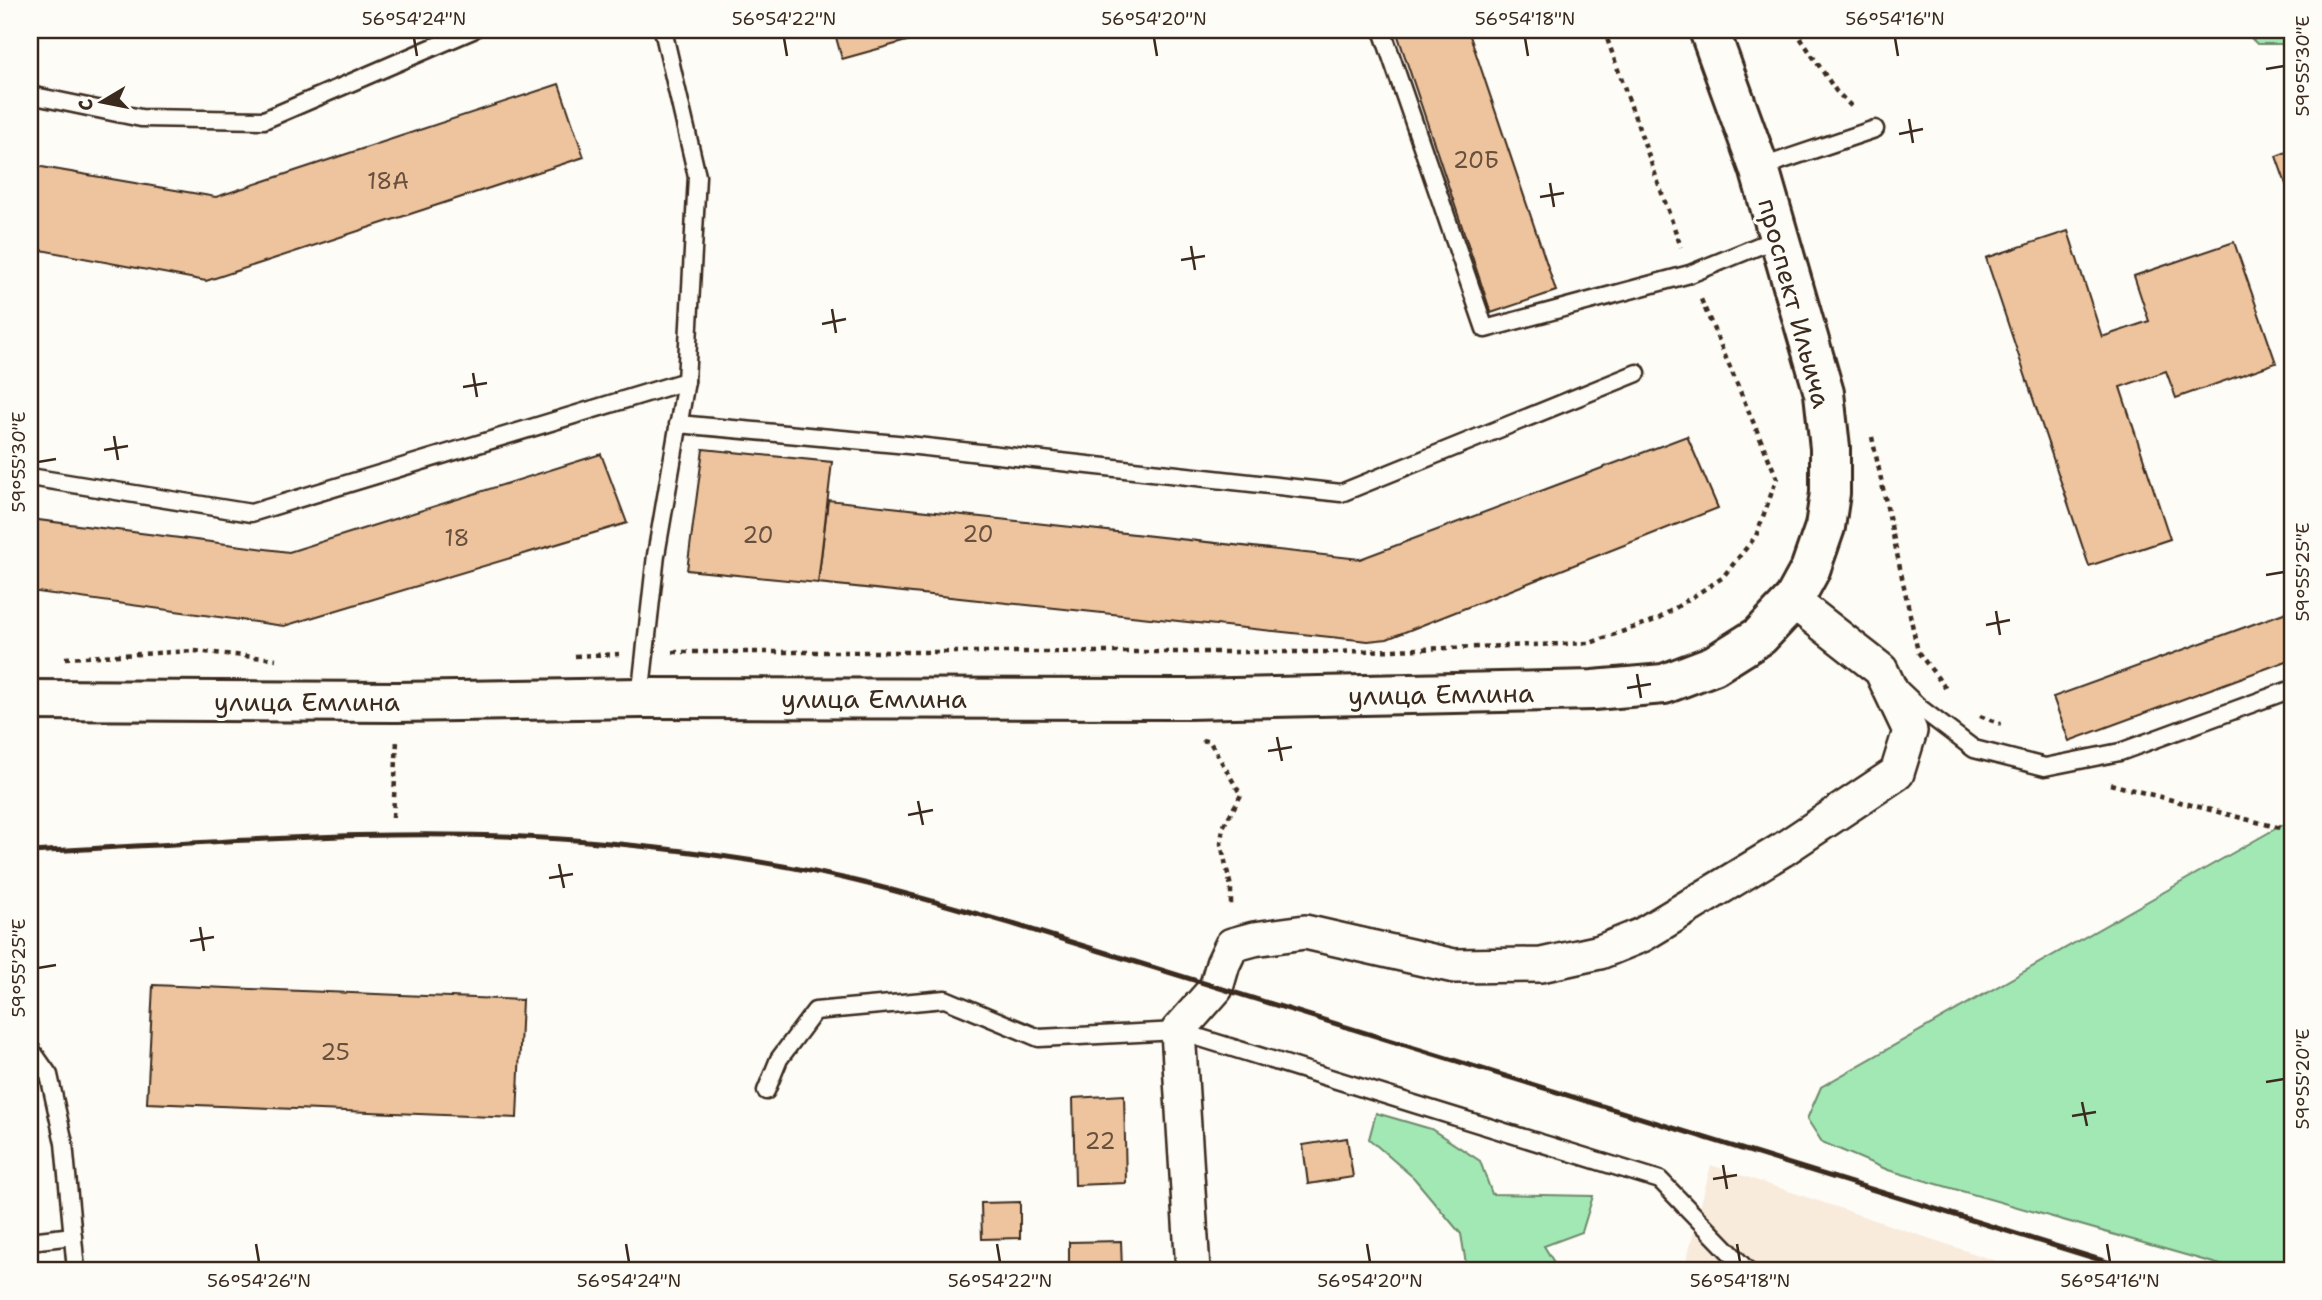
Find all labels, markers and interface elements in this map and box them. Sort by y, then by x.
text: 56°54'24"N [362,7,466,31]
text: 56°54'22"N [732,7,836,31]
text: 56°54'20"N [1101,7,1207,31]
text: 56°54'18"N [1475,7,1575,31]
text: 56°54'16"N [1845,7,1945,31]
text: 59°55'30"E [2291,15,2315,117]
north arrow [66,66,136,136]
text: С [72,97,99,113]
house number: 20Б [1453,145,1499,175]
house number: 18А [367,166,409,196]
street label: проспект Ильича [1750,194,1840,412]
text: 59°55'30"E [7,411,31,513]
house number: 20 [962,519,994,549]
house number: 20 [742,520,774,550]
text: 59°55'25"E [2291,522,2315,622]
house number: 18 [444,523,470,553]
street label: улица Емлина [1348,675,1534,713]
street label: улица Емлина [781,681,967,716]
street label: улица Емлина [214,684,400,719]
text: 59°55'25"E [7,918,31,1018]
text: 59°55'20"E [2291,1029,2315,1129]
house number: 25 [320,1037,350,1067]
house number: 22 [1084,1126,1116,1156]
text: 56°54'26"N [207,1269,311,1293]
text: 56°54'24"N [577,1269,681,1293]
text: 56°54'22"N [948,1269,1052,1293]
text: 56°54'20"N [1317,1269,1423,1293]
text: 56°54'18"N [1690,1269,1790,1293]
text: 56°54'16"N [2060,1269,2160,1293]

